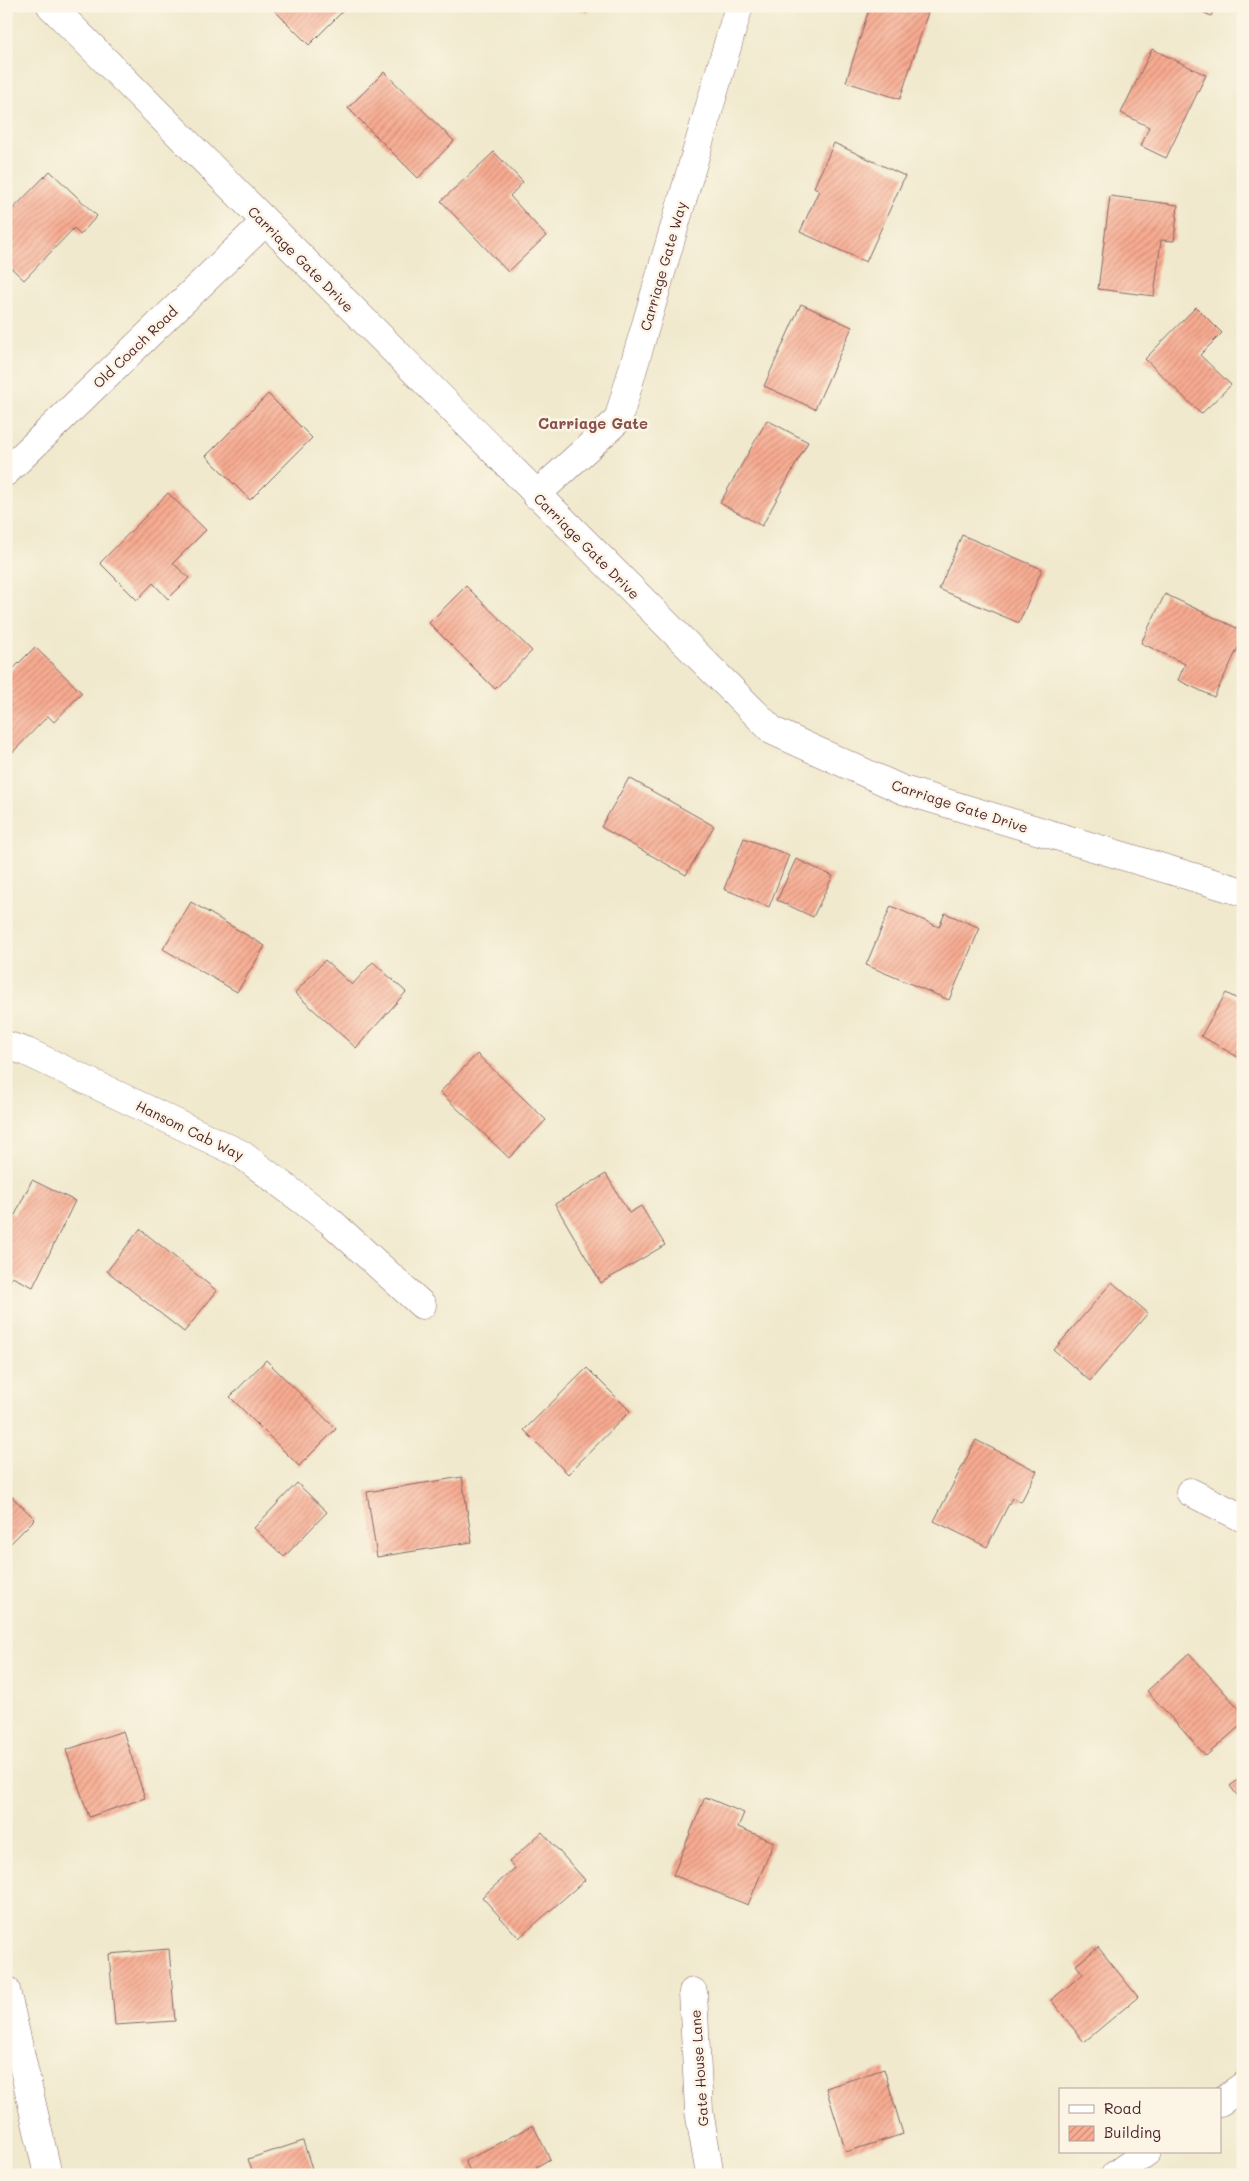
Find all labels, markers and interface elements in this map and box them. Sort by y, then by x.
street label: Carriage Gate Way [635,199,691,333]
street label: Carriage Gate Drive [244,202,358,316]
street label: Old Coach Road [89,302,181,392]
district label: Carriage Gate [538,413,648,433]
street label: Carriage Gate Drive [530,489,644,603]
street label: Carriage Gate Drive [889,775,1031,837]
street label: Hansom Cab Way [133,1096,247,1164]
street label: Gate House Lane [685,2009,713,2127]
legend [1059,2088,1222,2154]
text: Road [1104,2098,1141,2118]
text: Building [1104,2122,1161,2142]

